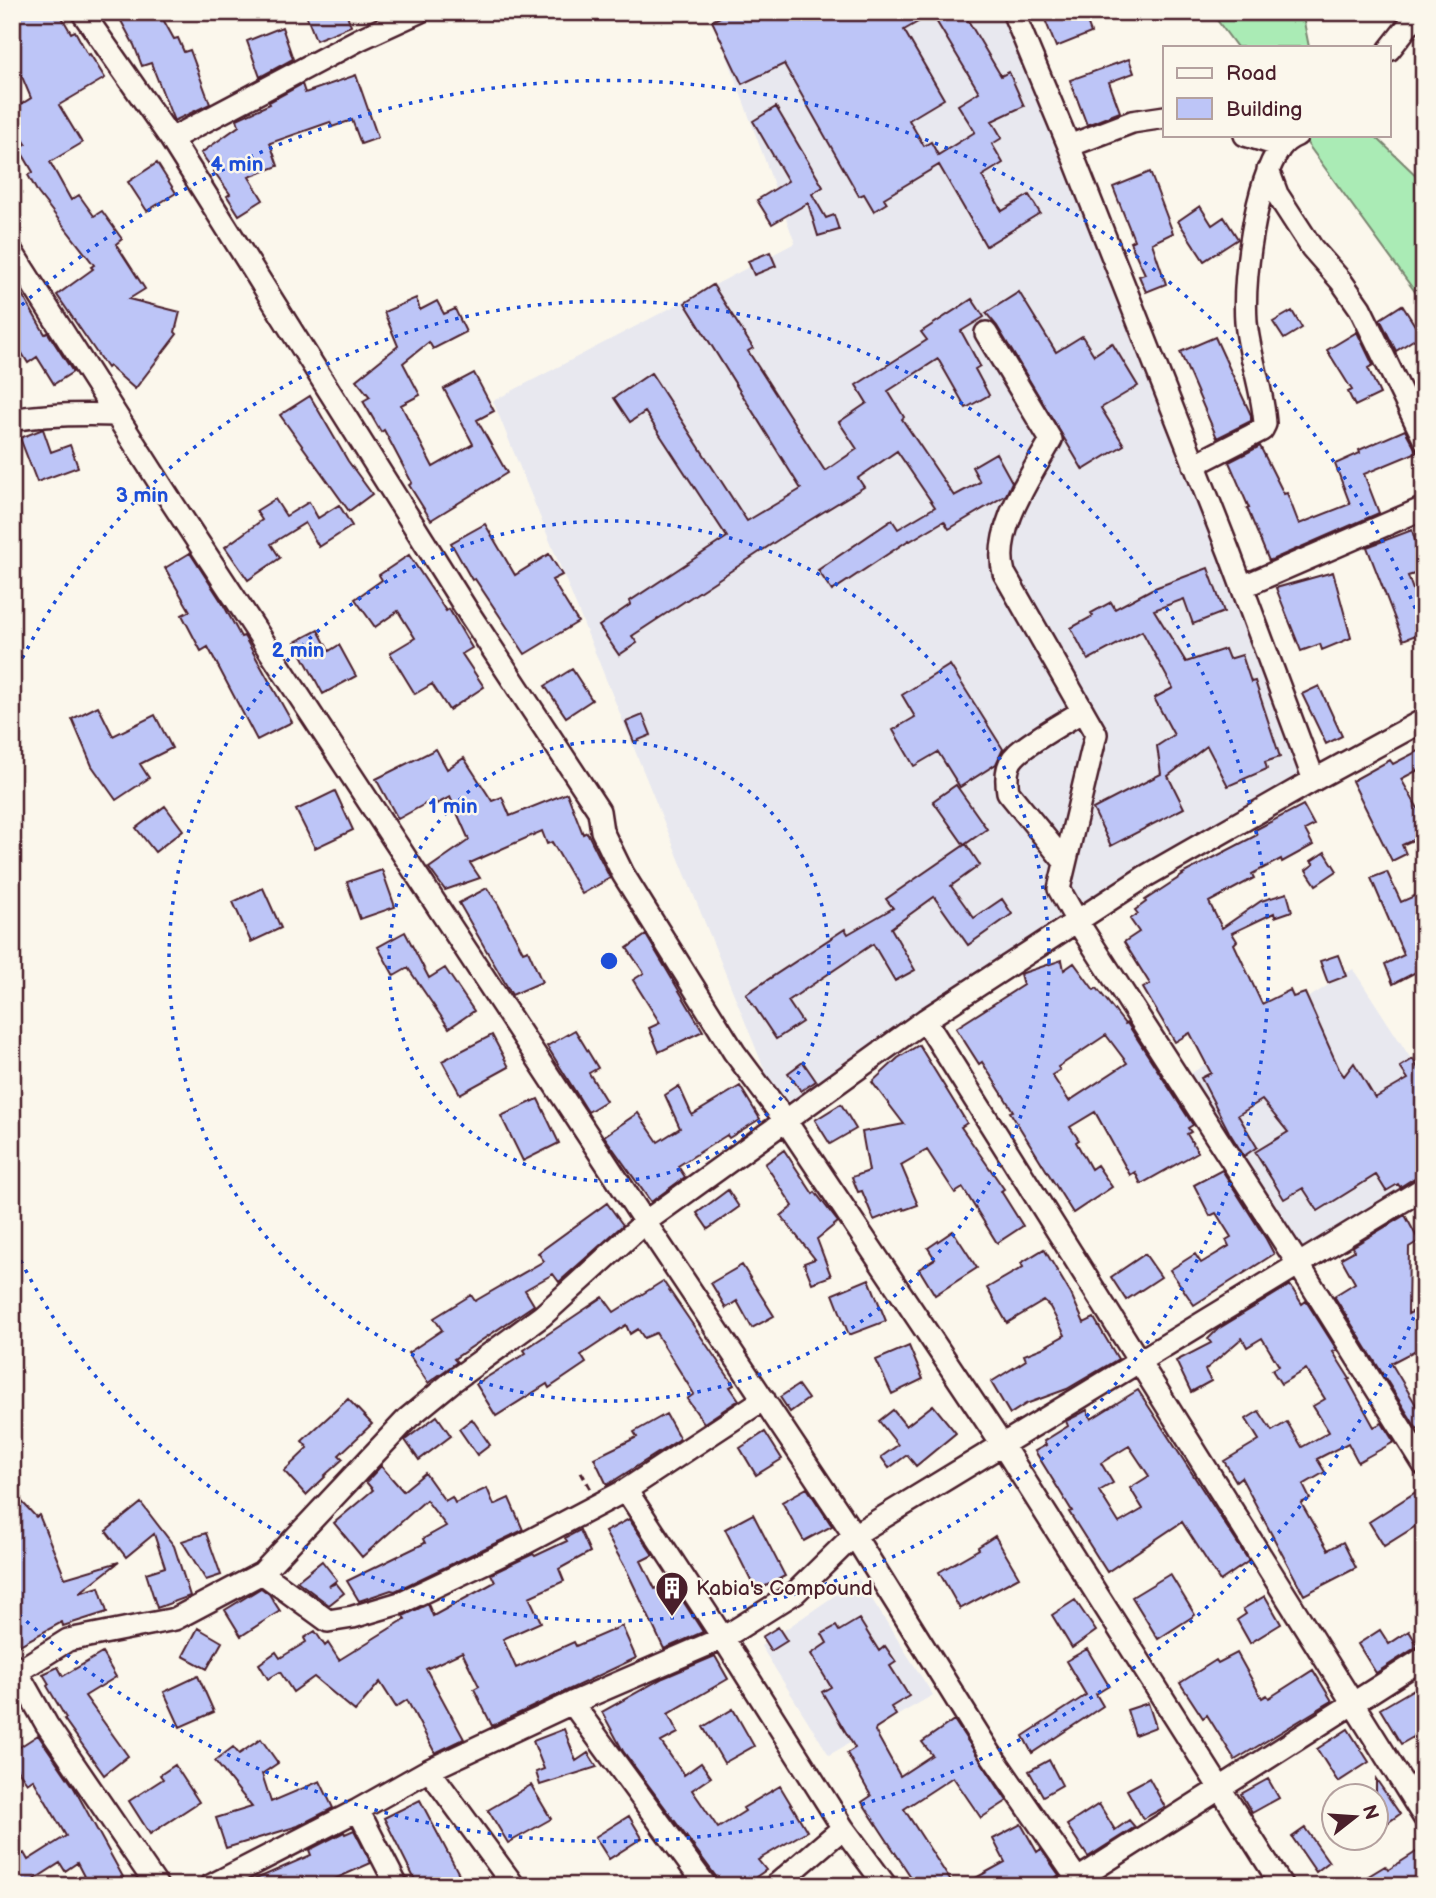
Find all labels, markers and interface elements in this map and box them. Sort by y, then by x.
legend [1163,46,1390,136]
text: Road [1226,61,1277,86]
text: Building [1226,97,1302,122]
text: 4 min [211,152,263,177]
text: 3 min [116,483,168,508]
text: 2 min [271,638,325,663]
text: 1 min [428,794,478,819]
centre of rings [597,949,621,973]
building icon: Kabia's Compound [653,1569,691,1618]
place label: Kabia's Compound [696,1576,873,1601]
north arrow [1320,1783,1390,1853]
text: N [1357,1802,1383,1823]

